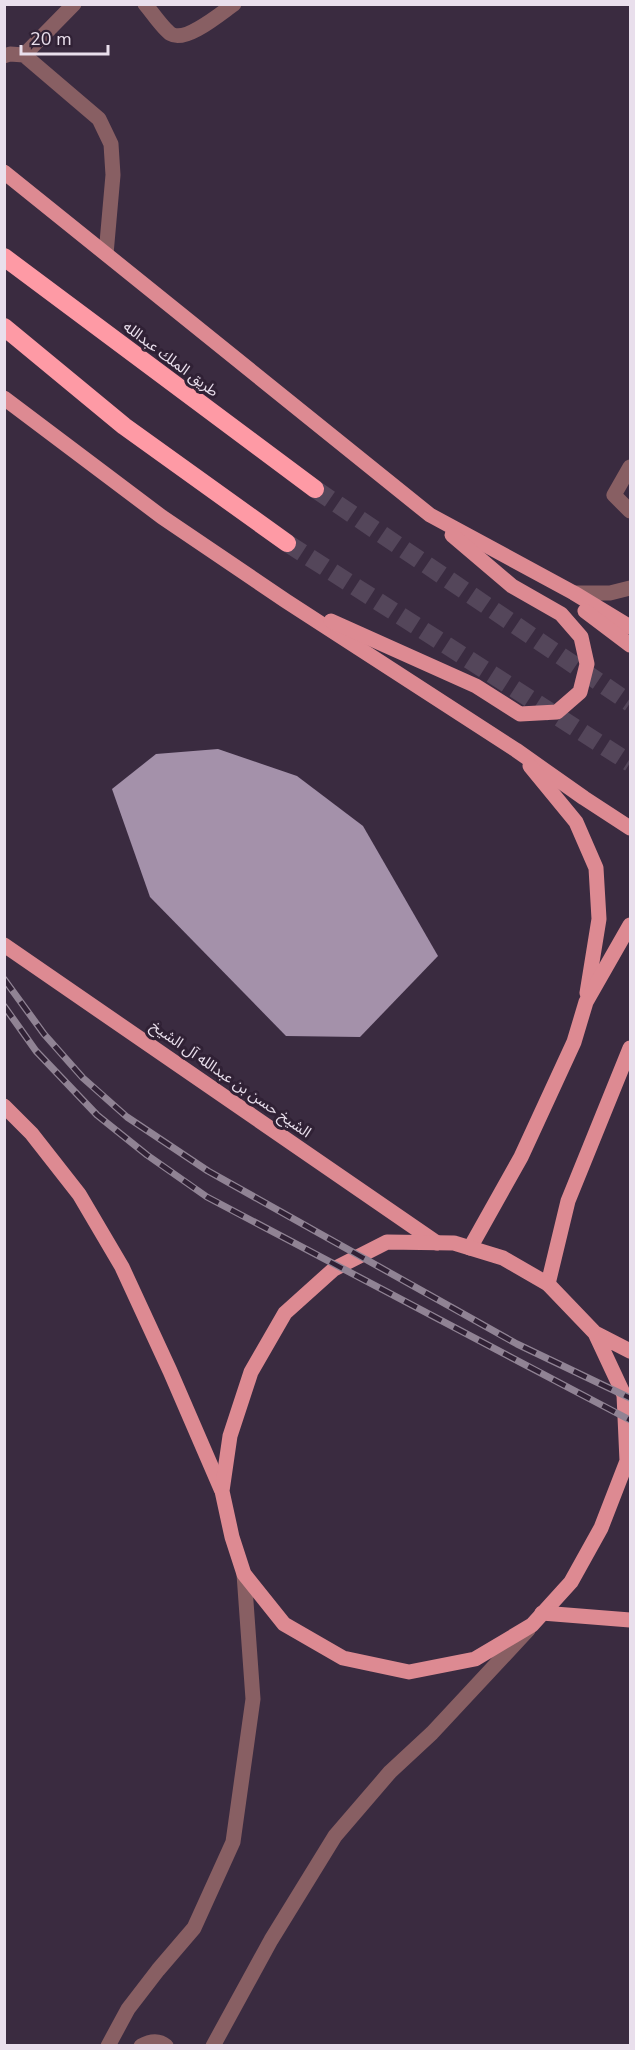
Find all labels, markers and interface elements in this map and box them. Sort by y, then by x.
scale bar [21,18,108,56]
text: 20 m [30,27,72,51]
street label: طريق الملك عبدالله [119,317,223,401]
street label: الشيخ حسن بن عبدالله آل الشيخ [146,1016,315,1144]

